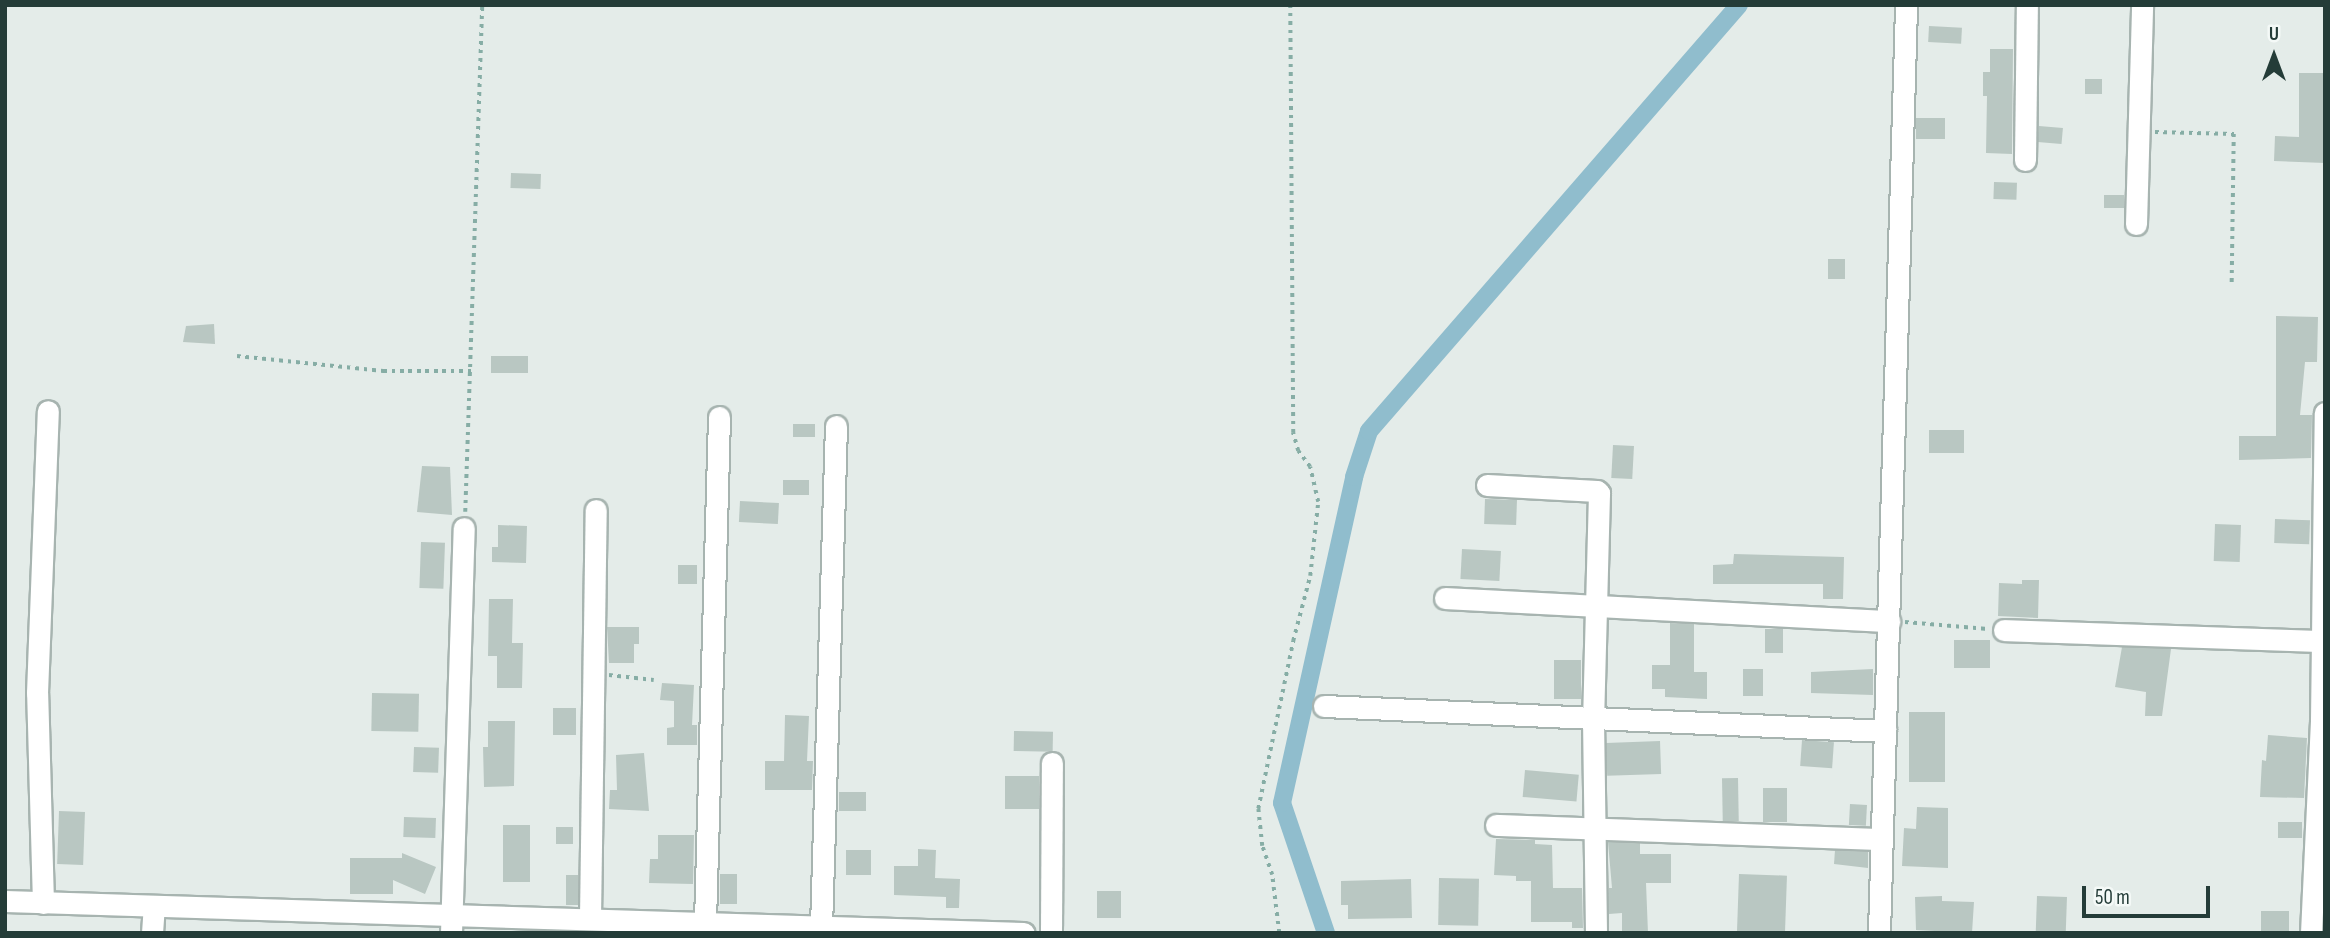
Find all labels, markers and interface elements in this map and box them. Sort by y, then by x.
north arrow [2239,21,2309,91]
text: U [2269,23,2279,46]
scale bar [2085,872,2213,916]
text: 50 m [2095,885,2130,910]

